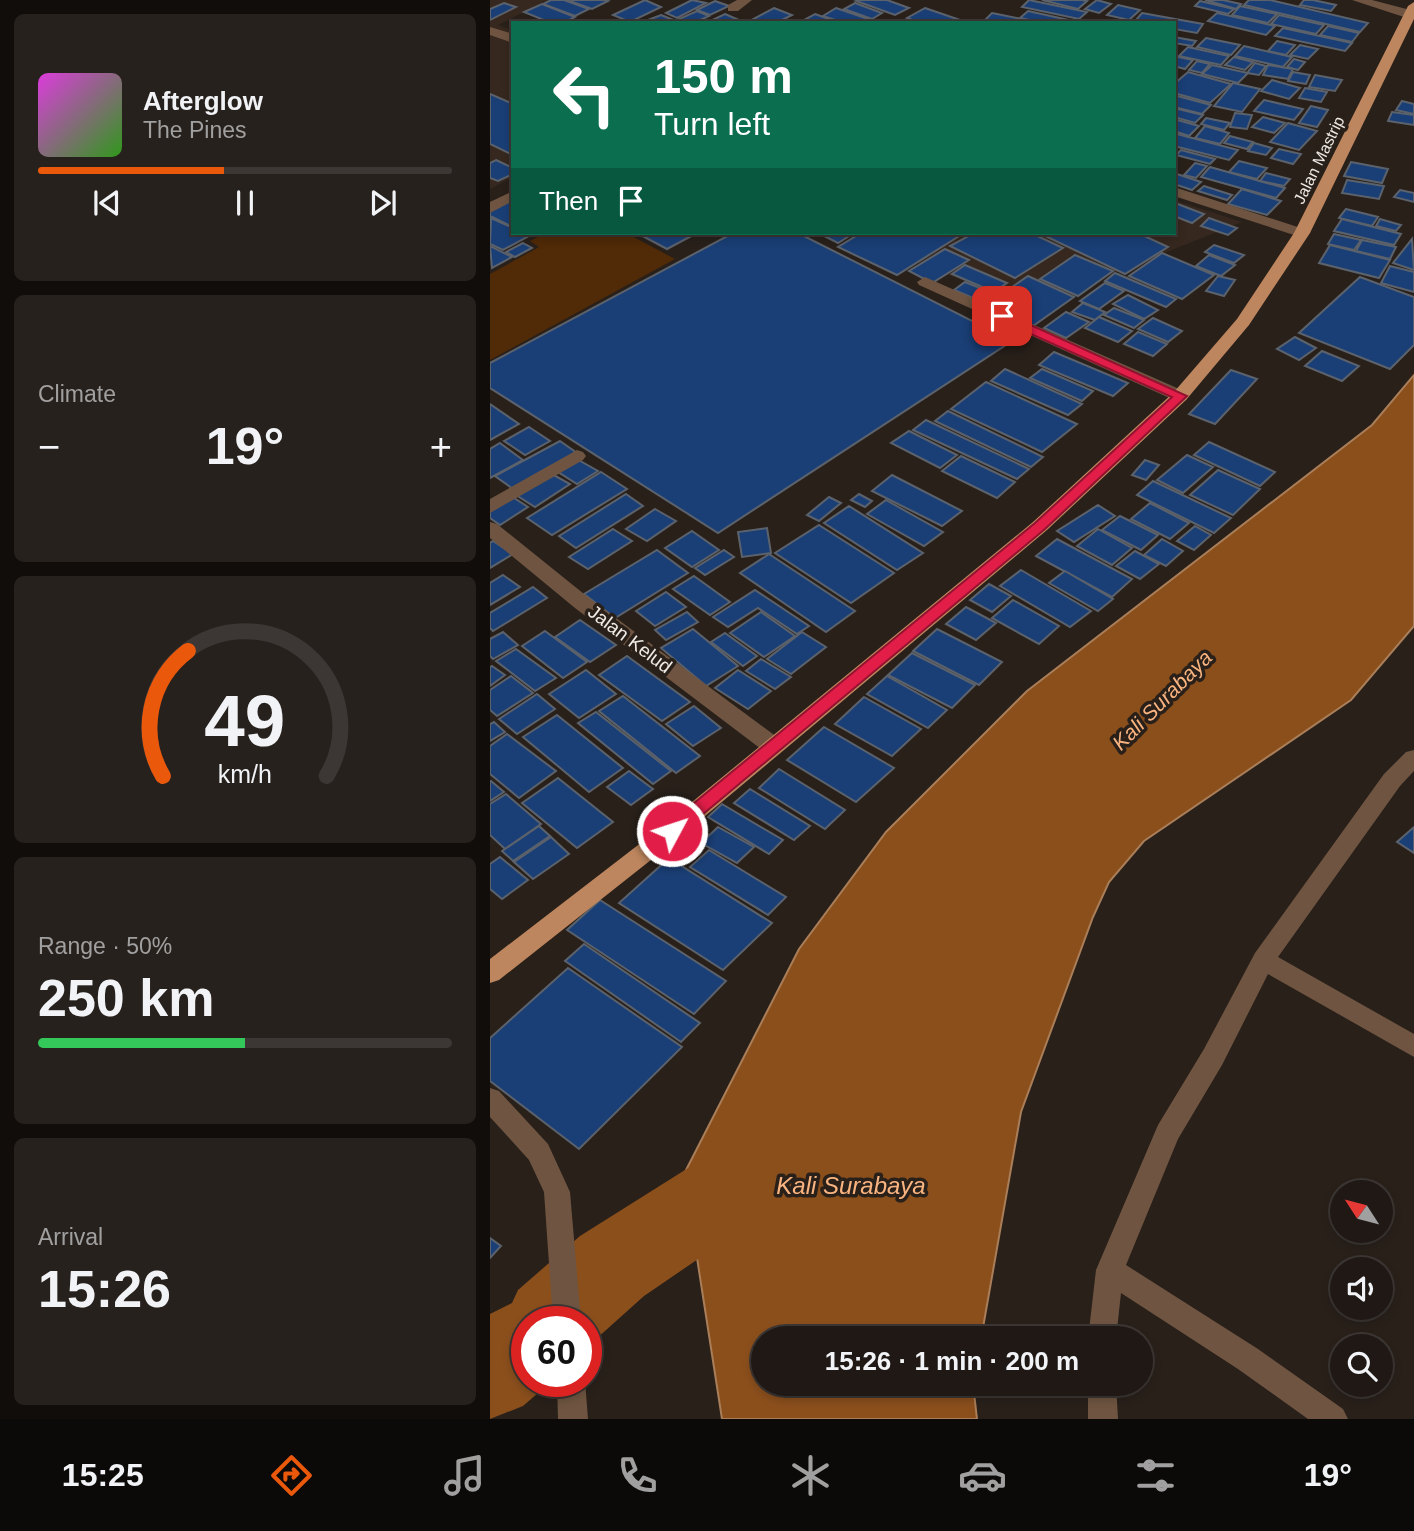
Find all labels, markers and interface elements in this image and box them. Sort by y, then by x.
icon: left [539,49,630,140]
text: 150 m [654,49,793,103]
text: Afterglow [143,86,263,116]
text: Turn left [654,106,770,142]
street label: Jalan Mastrip [1291,113,1348,206]
text: The Pines [143,117,247,143]
icon: arrive [612,182,650,220]
icon: previous [88,184,126,222]
icon: pause [226,184,264,222]
icon: next [364,184,402,222]
text: Then [539,186,598,216]
pin [972,286,1032,346]
icon: arrive [983,297,1021,335]
text: Climate [38,381,116,407]
text: 19° [206,417,284,475]
text: − [38,426,60,468]
text: + [430,426,452,468]
street label: Jalan Kelud [584,601,676,677]
water label: Kali Surabaya [1108,646,1216,754]
text: 49 [205,680,285,761]
text: km/h [218,759,272,787]
position arrow [635,794,709,868]
text: Range · 50% [38,933,172,959]
text: 250 km [38,969,214,1027]
water label: Kali Surabaya [776,1172,926,1199]
north arrow [1330,1180,1393,1242]
map controls [1330,1180,1393,1397]
text: Arrival [38,1224,103,1250]
button: sound [1330,1257,1393,1320]
text: 15:26 [38,1260,171,1318]
speed limit sign: 60 [511,1306,602,1397]
button: search [1330,1334,1393,1397]
text: 15:26 · 1 min · 200 m [825,1346,1079,1376]
icon: directions [267,1451,316,1500]
icon: music [440,1451,489,1500]
icon: phone [613,1451,662,1500]
icon: climate [786,1451,835,1500]
icon: car [958,1451,1007,1500]
icon: filters [1131,1451,1180,1500]
text: 15:25 [62,1457,144,1493]
text: 19° [1304,1457,1352,1493]

